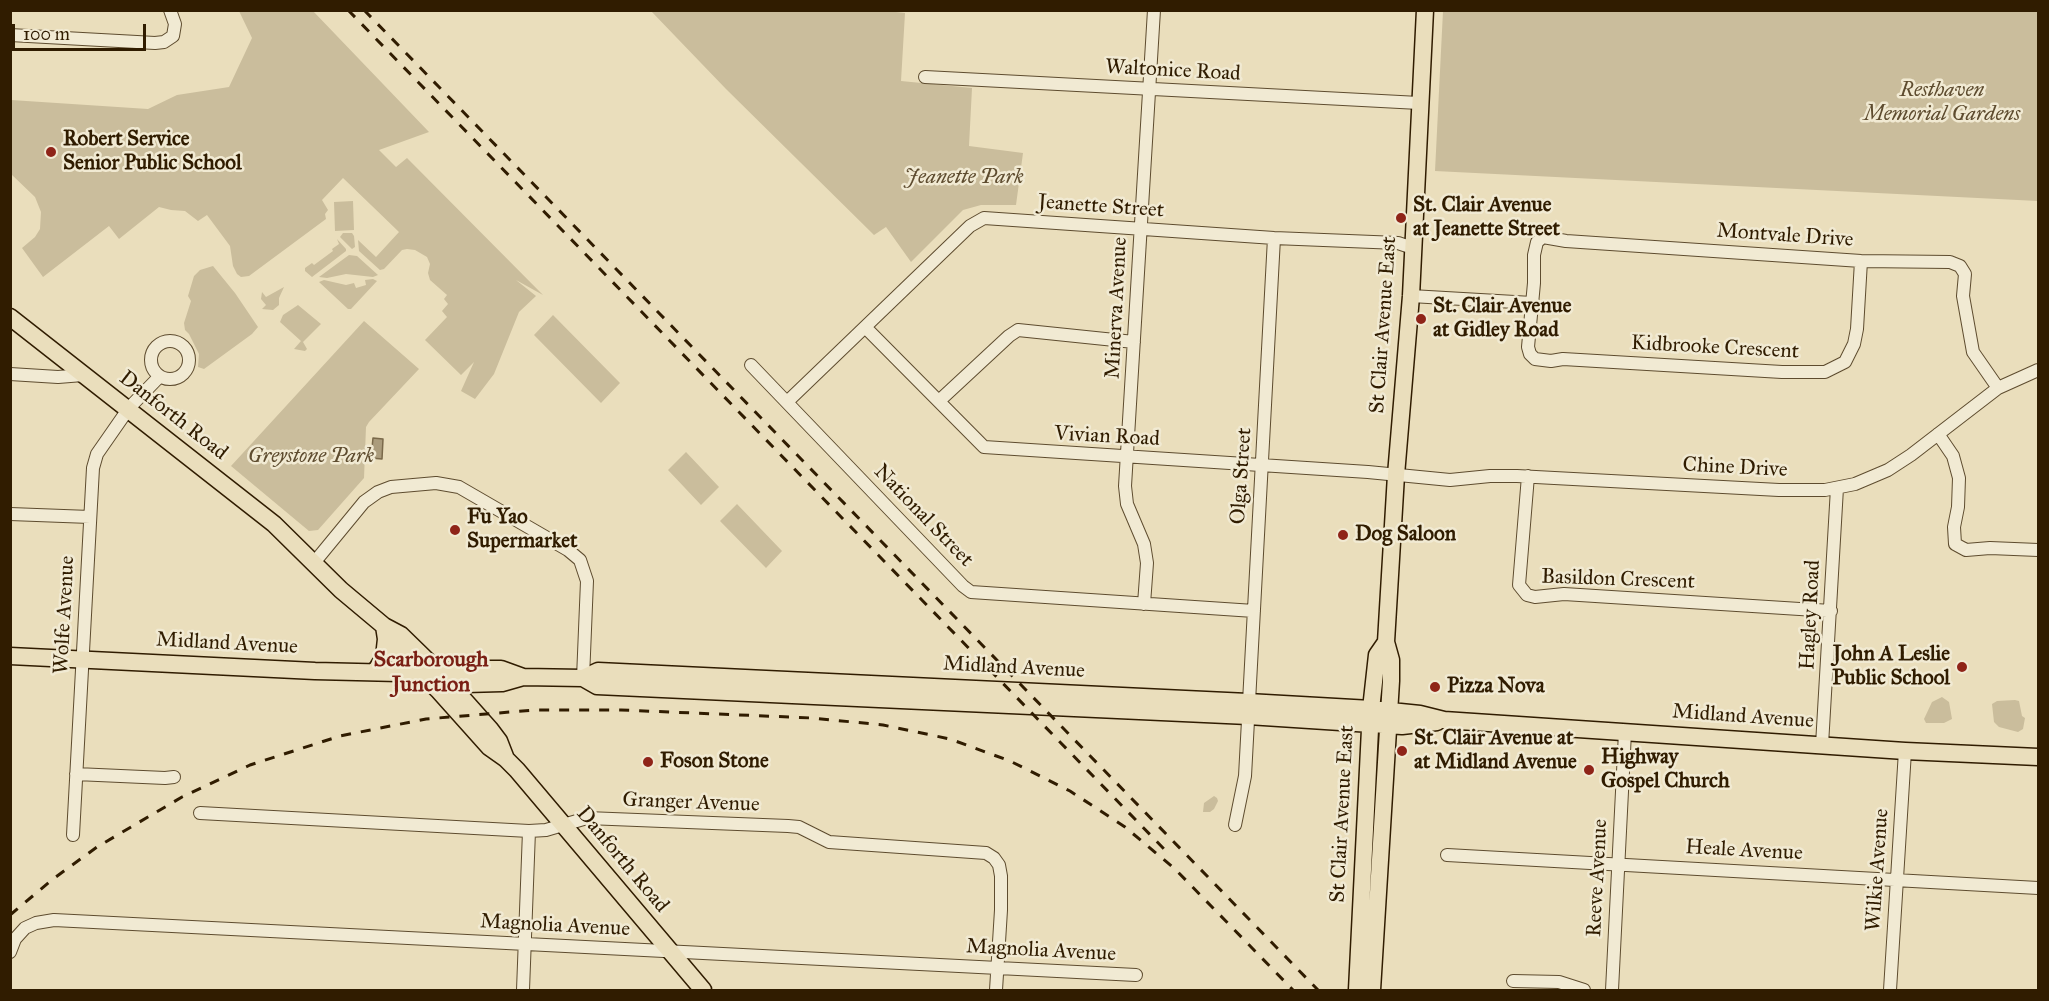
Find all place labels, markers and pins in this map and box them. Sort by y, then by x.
place label: Robert Service Senior Public School [63,127,242,177]
marker: Robert Service Senior Public School [44,145,58,159]
place label: St. Clair Avenue at Jeanette Street [1413,193,1560,243]
marker: St. Clair Avenue at Jeanette Street [1394,211,1408,225]
place label: St. Clair Avenue at Gidley Road [1433,294,1571,344]
marker: St. Clair Avenue at Gidley Road [1414,312,1428,326]
place label: Fu Yao Supermarket [467,505,577,555]
place label: Dog Saloon [1355,522,1456,548]
marker: Fu Yao Supermarket [448,523,462,537]
marker: Dog Saloon [1336,528,1350,542]
place label: John A Leslie Public School [1832,642,1950,692]
marker: John A Leslie Public School [1955,660,1969,674]
place label: Pizza Nova [1447,674,1545,700]
marker: Pizza Nova [1428,680,1442,694]
place label: St. Clair Avenue at at Midland Avenue [1414,726,1577,776]
marker: St. Clair Avenue at at Midland Avenue [1395,744,1409,758]
place label: Highway Gospel Church [1601,745,1730,795]
place label: Foson Stone [660,749,769,775]
marker: Foson Stone [641,755,655,769]
marker: Highway Gospel Church [1582,763,1596,777]

